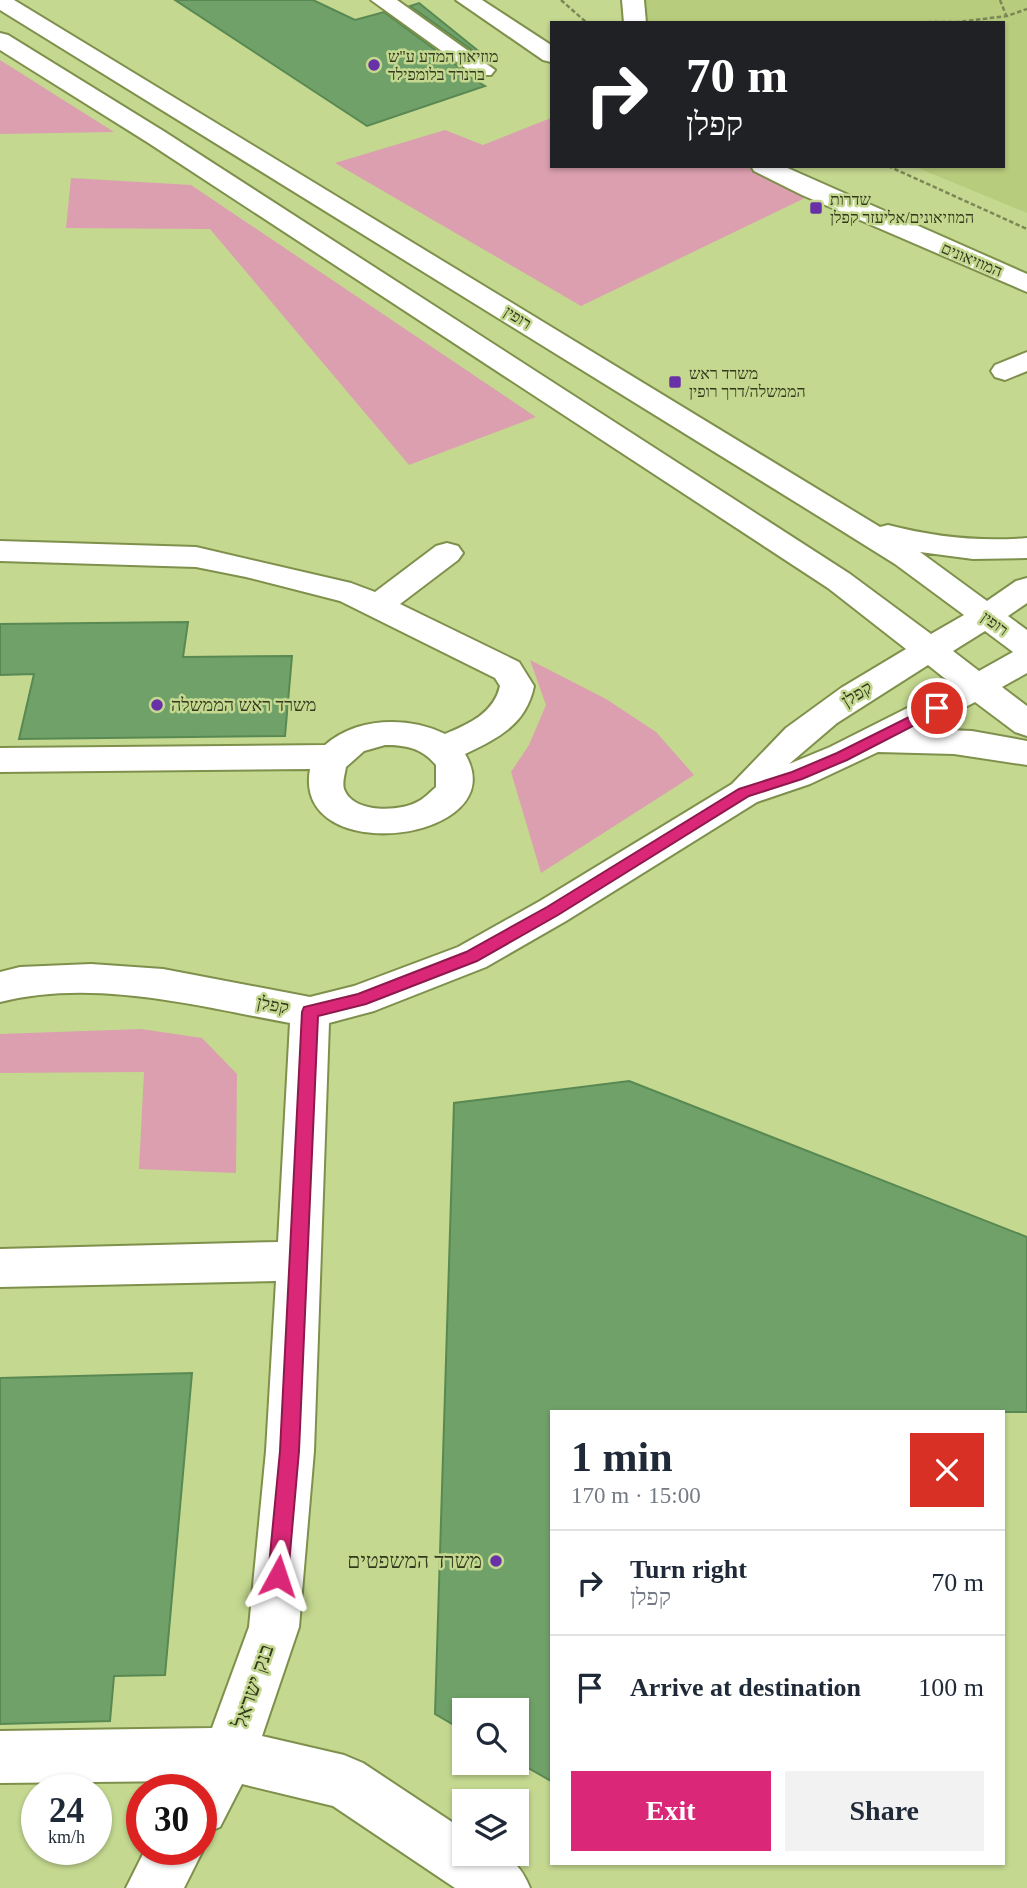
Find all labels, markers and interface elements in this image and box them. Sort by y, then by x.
place label: מוזיאון המדע ע"ש ברנרד בלומפילד [388,48,498,83]
text: 70 m [686,48,788,103]
icon: right [571,49,662,140]
marker: מוזיאון המדע ע"ש ברנרד בלומפילד [366,57,382,73]
text: קפלן [686,106,743,142]
place label: שדרות המוזיאונים/אליעזר קפלן [830,191,974,226]
marker: שדרות המוזיאונים/אליעזר קפלן [808,200,824,216]
street label: המוזיאונים [939,239,1005,280]
street label: רופין [501,303,534,332]
place label: משרד ראש הממשלה/דרך רופין [689,365,806,400]
marker: משרד ראש הממשלה/דרך רופין [667,374,683,390]
street label: רופין [978,608,1011,639]
street label: קפלן [838,677,876,711]
pin [907,678,967,738]
icon: arrive [918,689,956,727]
place label: משרד ראש הממשלה [171,695,317,715]
marker: משרד ראש הממשלה [149,697,165,713]
street label: קפלן [255,992,291,1018]
button: close [910,1433,984,1507]
text: 1 min [571,1434,673,1480]
text: 170 m · 15:00 [571,1483,701,1508]
position arrow [241,1539,315,1613]
place label: משרד המשפטים [347,1549,482,1573]
marker: משרד המשפטים [488,1553,504,1569]
text: Turn right [630,1555,747,1584]
icon: right [571,1564,609,1602]
text: 70 m [931,1568,984,1597]
text: קפלן [630,1585,671,1610]
street label: בנק ישראל [227,1641,278,1732]
icon: arrive [571,1669,609,1707]
text: Arrive at destination [630,1673,861,1702]
text: 100 m [918,1673,984,1702]
map controls [452,1698,529,1866]
button: search [452,1698,529,1775]
button: Exit [571,1771,771,1851]
button: Share [785,1771,984,1851]
speed limit sign: 30 [126,1774,217,1865]
button: layers [452,1789,529,1866]
text: 24 [49,1791,84,1830]
text: km/h [48,1827,85,1847]

